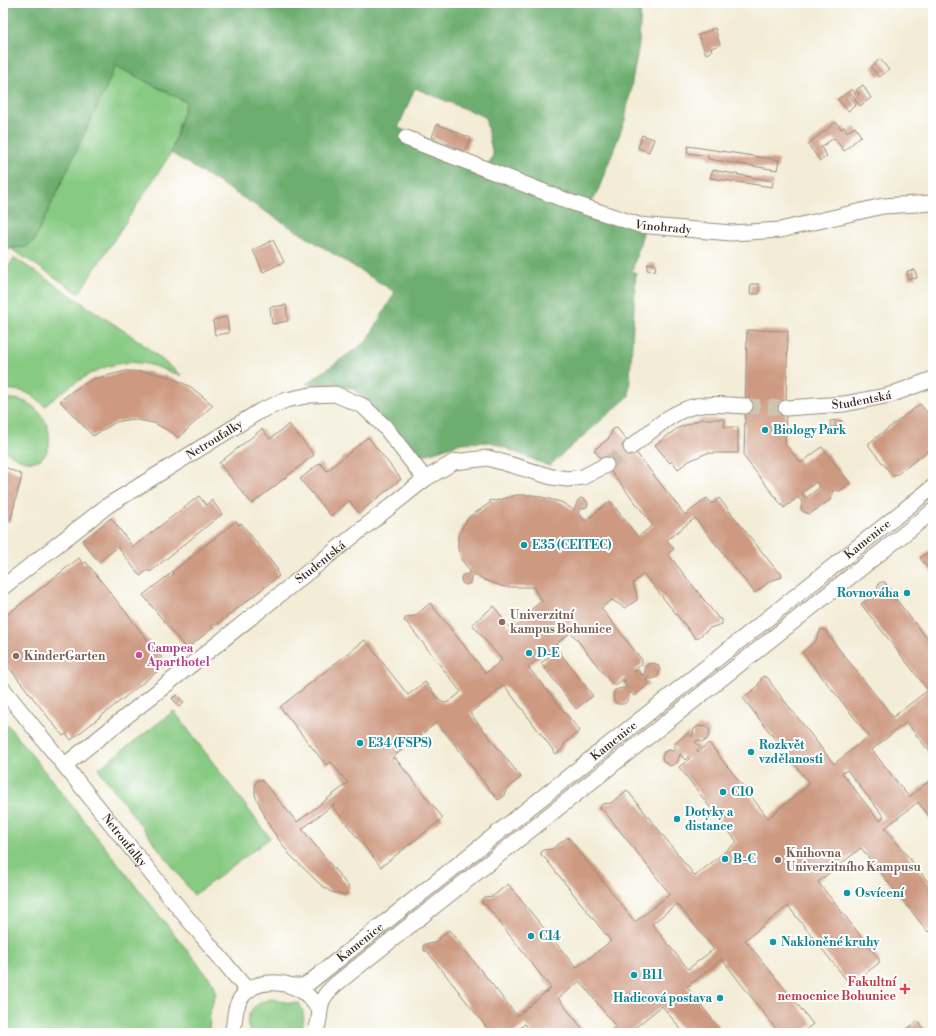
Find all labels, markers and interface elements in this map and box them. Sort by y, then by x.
street label: Vinohrady [632,216,692,237]
street label: Studentská [831,387,893,412]
street label: Netroufalky [183,416,245,463]
place label: Biology Park [773,423,847,438]
marker: Biology Park [760,425,770,435]
street label: Kamenice [841,516,894,562]
street label: Studentská [292,537,349,587]
place label: E35 (CEITEC) [532,538,612,553]
marker: E35 (CEITEC) [519,540,529,550]
place label: Rovnováha [837,586,899,601]
marker: Rovnováha [902,588,912,598]
place label: Univerzitní kampus Bohunice [510,608,612,637]
marker: Univerzitní kampus Bohunice [497,617,507,627]
place label: Campea Aparthotel [146,641,210,670]
place label: D-E [537,646,560,661]
marker: D-E [524,648,534,658]
place label: KinderGarten [24,649,106,664]
marker: Campea Aparthotel [134,650,144,660]
marker: KinderGarten [11,651,21,661]
street label: Kamenice [587,718,640,764]
place label: E34 (FSPS) [368,736,432,751]
marker: E34 (FSPS) [355,738,365,748]
place label: Rozkvět vzdělanosti [758,738,823,767]
marker: Rozkvět vzdělanosti [746,747,756,757]
place label: C10 [731,785,754,800]
marker: C10 [718,787,728,797]
place label: Dotyky a distance [685,805,734,834]
street label: Netroufalky [99,811,150,870]
marker: Dotyky a distance [672,814,682,824]
place label: Knihovna Univerzitního Kampusu [786,846,922,875]
place label: B-C [733,852,756,867]
marker: B-C [720,854,730,864]
marker: Knihovna Univerzitního Kampusu [773,855,783,865]
place label: Osvícení [855,886,905,901]
marker: Osvícení [842,888,852,898]
street label: Kamenice [334,919,386,965]
place label: C14 [539,929,561,944]
marker: C14 [526,931,536,941]
place label: Nakloněné kruhy [781,935,880,950]
marker: Nakloněné kruhy [768,937,778,947]
place label: B11 [642,968,663,983]
marker: B11 [629,970,639,980]
place label: Fakultní nemocnice Bohunice [777,975,897,1004]
marker: Fakultní nemocnice Bohunice [899,983,911,995]
place label: Hadicová postava [613,991,713,1006]
marker: Hadicová postava [715,993,725,1003]

